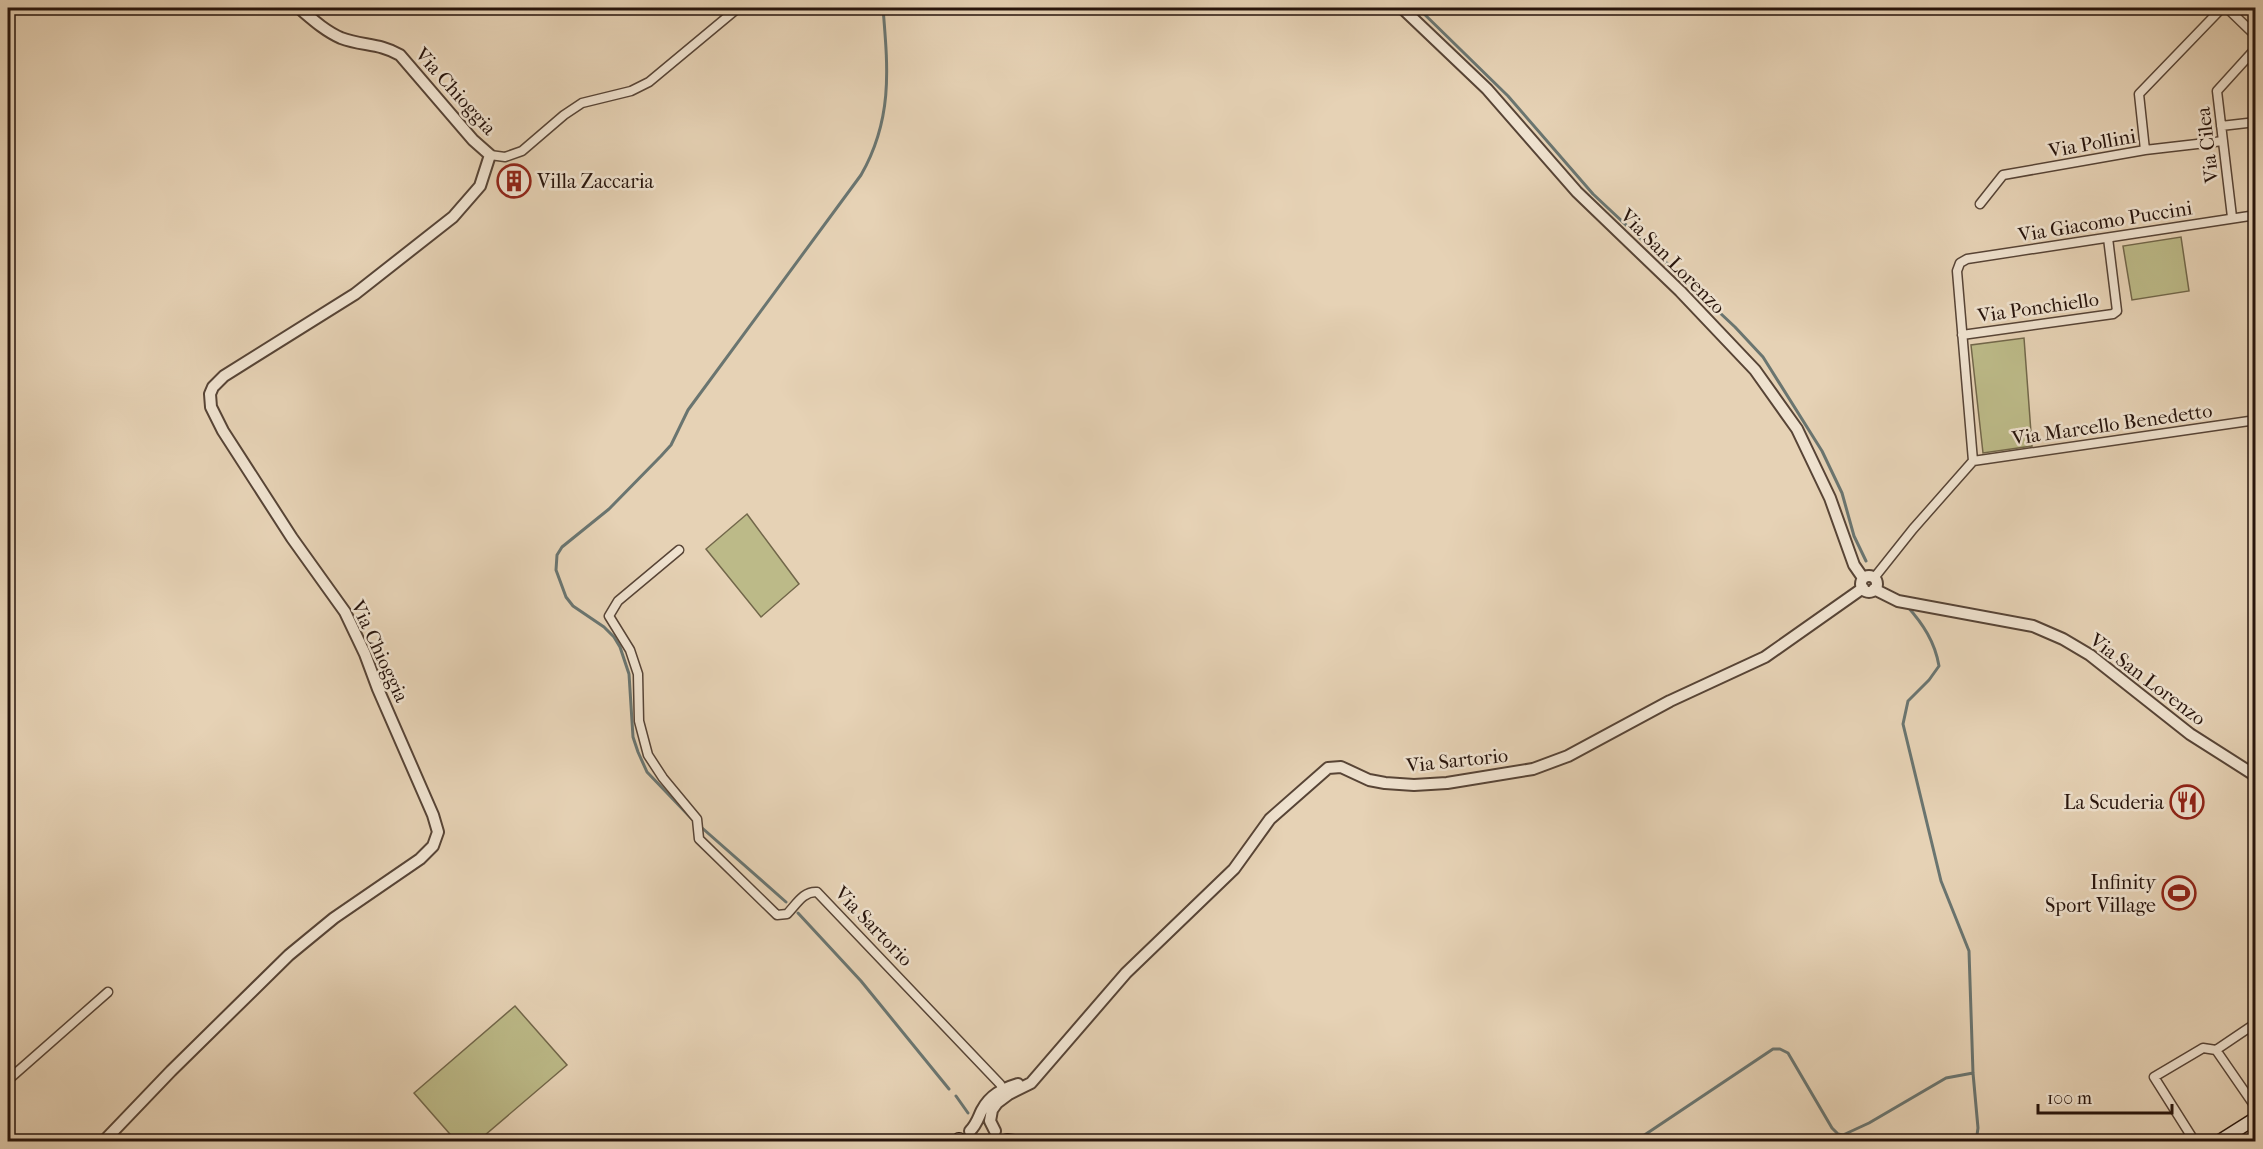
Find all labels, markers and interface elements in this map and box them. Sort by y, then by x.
street label: Via Chioggia [410,42,501,140]
street label: Via Cilea [2191,105,2224,185]
street label: Via Pollini [2046,124,2138,163]
building icon: Villa Zaccaria [496,163,532,199]
place label: Villa Zaccaria [536,170,655,193]
street label: Via Giacomo Puccini [2015,196,2194,247]
street label: Via San Lorenzo [1615,203,1730,319]
street label: Via Ponchiello [1975,288,2100,328]
street label: Via Marcello Benedetto [2010,399,2214,450]
street label: Via Chioggia [346,596,413,706]
street label: Via San Lorenzo [2084,628,2210,730]
street label: Via Sartorio [1404,744,1509,777]
restaurant icon: La Scuderia [2169,784,2205,820]
place label: La Scuderia [2064,791,2165,814]
place label: Infinity Sport Village [2045,871,2157,917]
sports icon: Infinity Sport Village [2161,875,2197,911]
street label: Via Sartorio [829,881,917,971]
scale bar [2038,1077,2172,1115]
text: 100 m [2047,1088,2092,1109]

